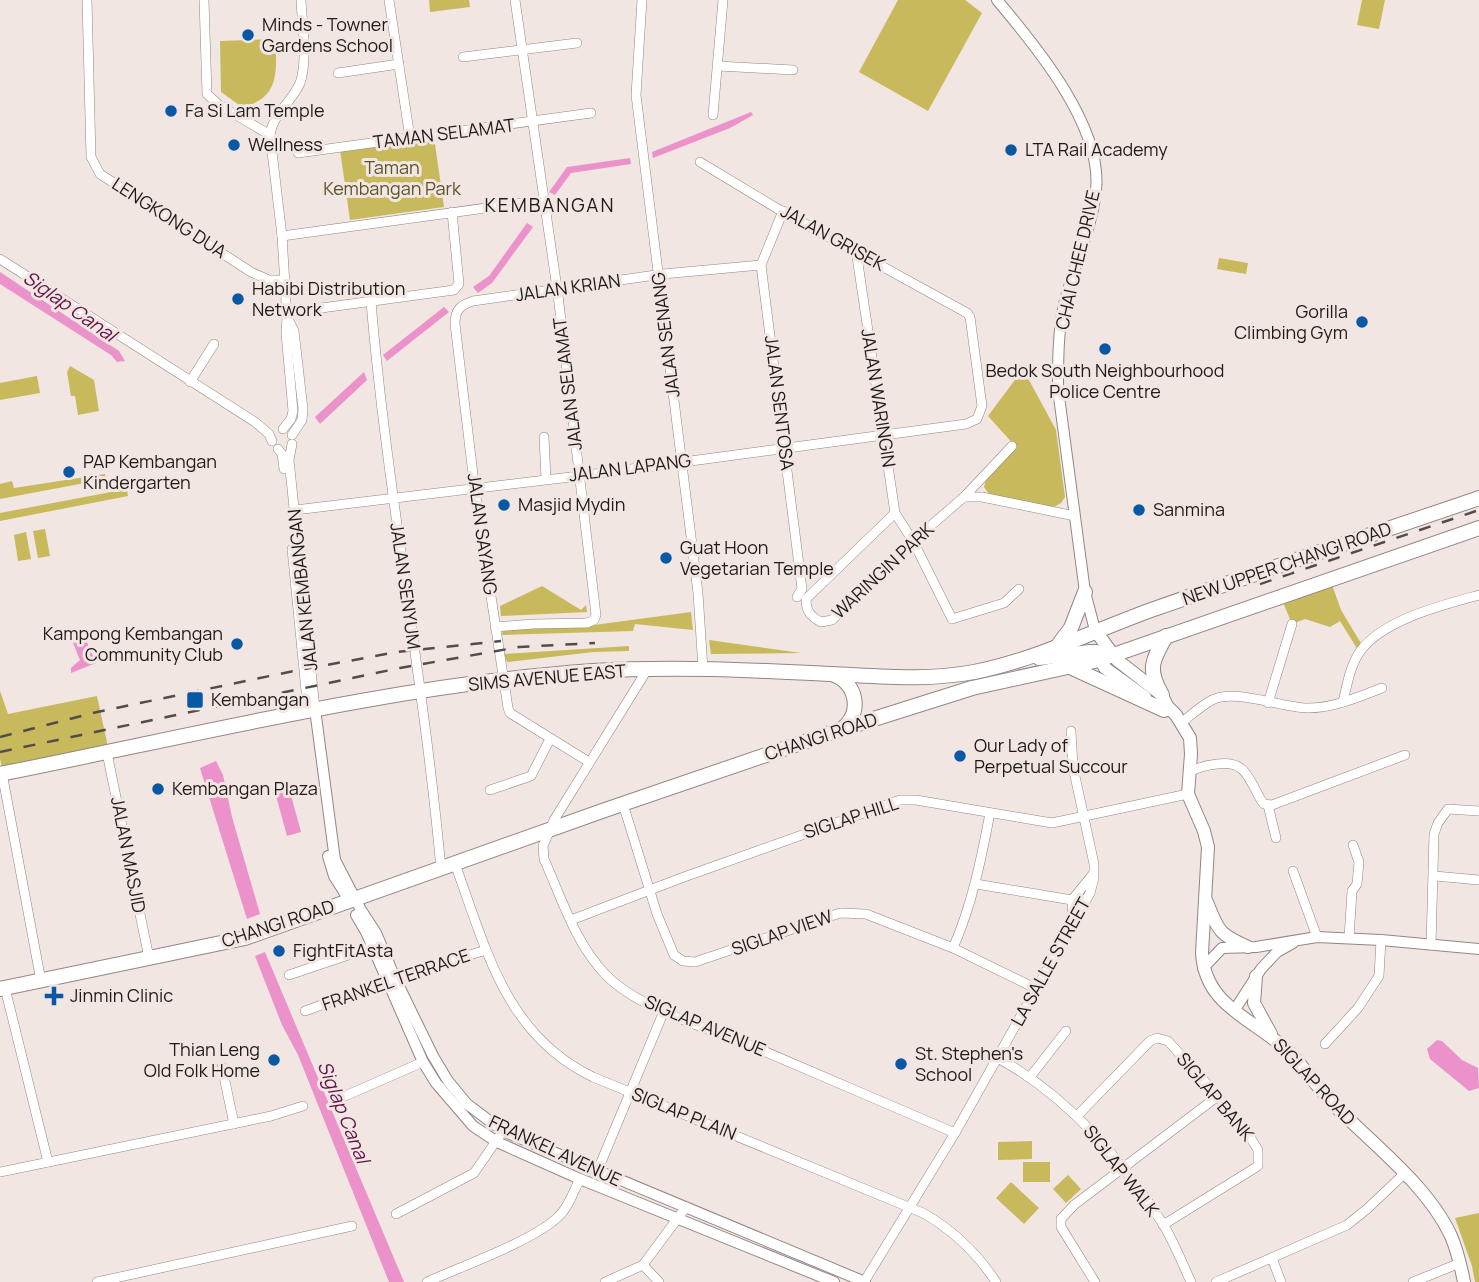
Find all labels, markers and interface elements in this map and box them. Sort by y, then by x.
place label: Minds - Towner Gardens School [262,12,393,57]
marker: Minds - Towner Gardens School [240,27,256,43]
place label: Fa Si Lam Temple [185,98,324,122]
marker: Fa Si Lam Temple [163,103,179,119]
street label: TAMAN SELAMAT [372,112,516,154]
place label: Wellness [248,132,323,156]
marker: Wellness [226,137,242,153]
place label: LTA Rail Academy [1025,137,1168,161]
marker: LTA Rail Academy [1003,142,1019,158]
park label: Taman Kembangan Park [323,155,462,200]
street label: LENGKONG DUA [108,171,232,263]
street label: CHAI CHEE DRIVE [1049,188,1105,332]
district label: KEMBANGAN [485,192,615,218]
street label: JALAN GRISEK [777,198,890,276]
water label: Siglap Canal [18,264,124,349]
street label: JALAN KRIAN [514,268,622,306]
street label: JALAN SENANG [645,271,685,399]
place label: Habibi Distribution Network [252,276,405,321]
marker: Habibi Distribution Network [230,291,246,307]
place label: Gorilla Climbing Gym [1234,299,1348,344]
marker: Gorilla Climbing Gym [1354,314,1370,330]
street label: JALAN SELAMAT [547,316,587,452]
street label: JALAN WARINGIN [856,327,902,469]
street label: JALAN SENTOSA [760,334,800,472]
marker: Bedok South Neighbourhood Police Centre [1097,341,1113,357]
place label: Bedok South Neighbourhood Police Centre [986,358,1224,403]
street label: JALAN LAPANG [567,448,693,486]
place label: PAP Kembangan Kindergarten [83,449,217,494]
marker: PAP Kembangan Kindergarten [61,464,77,480]
street label: JALAN SAYANG [463,472,503,596]
place label: Masjid Mydin [518,492,625,516]
marker: Masjid Mydin [496,497,512,513]
place label: Sanmina [1153,497,1225,521]
marker: Sanmina [1131,502,1147,518]
street label: JALAN KEMBANGAN [282,508,322,672]
street label: NEW UPPER CHANGI ROAD [1179,516,1394,610]
street label: WARINGIN PARK [826,517,939,624]
street label: JALAN SENYUM [385,521,427,651]
place label: Guat Hoon Vegetarian Temple [680,535,834,580]
marker: Guat Hoon Vegetarian Temple [658,550,674,566]
place label: Kampong Kembangan Community Club [43,621,223,666]
marker: Kampong Kembangan Community Club [229,636,245,652]
street label: SIMS AVENUE EAST [467,658,627,696]
place label: Kembangan [211,687,309,711]
marker: Kembangan [185,690,205,710]
street label: CHANGI ROAD [761,707,880,766]
place label: Our Lady of Perpetual Succour [974,733,1128,778]
marker: Our Lady of Perpetual Succour [952,748,968,764]
place label: Kembangan Plaza [172,776,318,800]
marker: Kembangan Plaza [150,781,166,797]
street label: SIGLAP HILL [800,790,901,844]
street label: JALAN MASJID [106,795,152,915]
street label: LA SALLE STREET [1005,893,1096,1030]
street label: CHANGI ROAD [218,894,337,953]
street label: SIGLAP VIEW [728,904,835,961]
place label: FightFitAsta [293,938,393,962]
street label: FRANKEL TERRACE [319,942,473,1016]
marker: FightFitAsta [271,943,287,959]
place label: Jinmin Clinic [70,983,173,1007]
marker: Jinmin Clinic [44,986,64,1006]
street label: SIGLAP AVENUE [641,989,770,1061]
street label: SIGLAP ROAD [1268,1033,1361,1130]
place label: Thian Leng Old Folk Home [144,1037,260,1082]
place label: St. Stephen's School [915,1041,1023,1086]
street label: SIGLAP BANK [1172,1047,1260,1146]
marker: Thian Leng Old Folk Home [266,1052,282,1068]
marker: St. Stephen's School [893,1056,909,1072]
water label: Siglap Canal [312,1057,377,1169]
street label: SIGLAP PLAIN [628,1081,740,1145]
street label: FRANKEL AVENUE [485,1109,626,1191]
street label: SIGLAP WALK [1078,1120,1165,1221]

